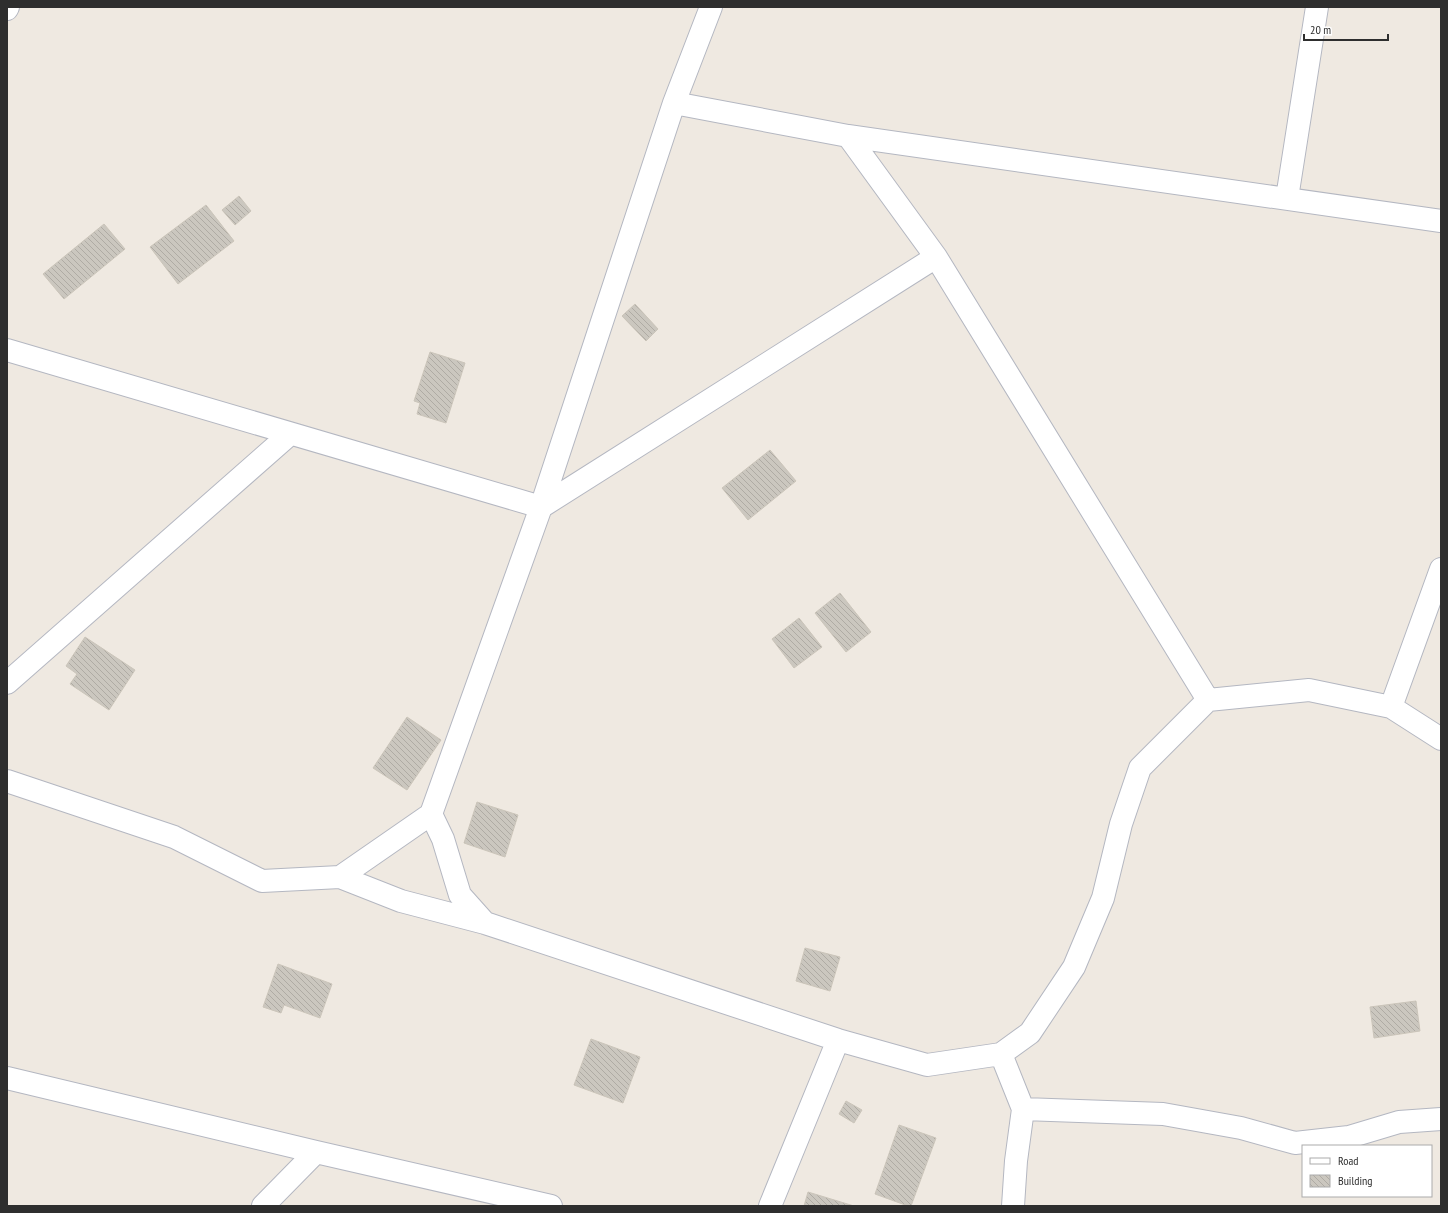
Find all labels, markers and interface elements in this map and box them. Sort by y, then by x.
scale bar [1304,16,1388,42]
text: 20 m [1310,22,1331,37]
legend [1302,1145,1432,1197]
text: Road [1338,1153,1358,1168]
text: Building [1338,1173,1373,1188]

